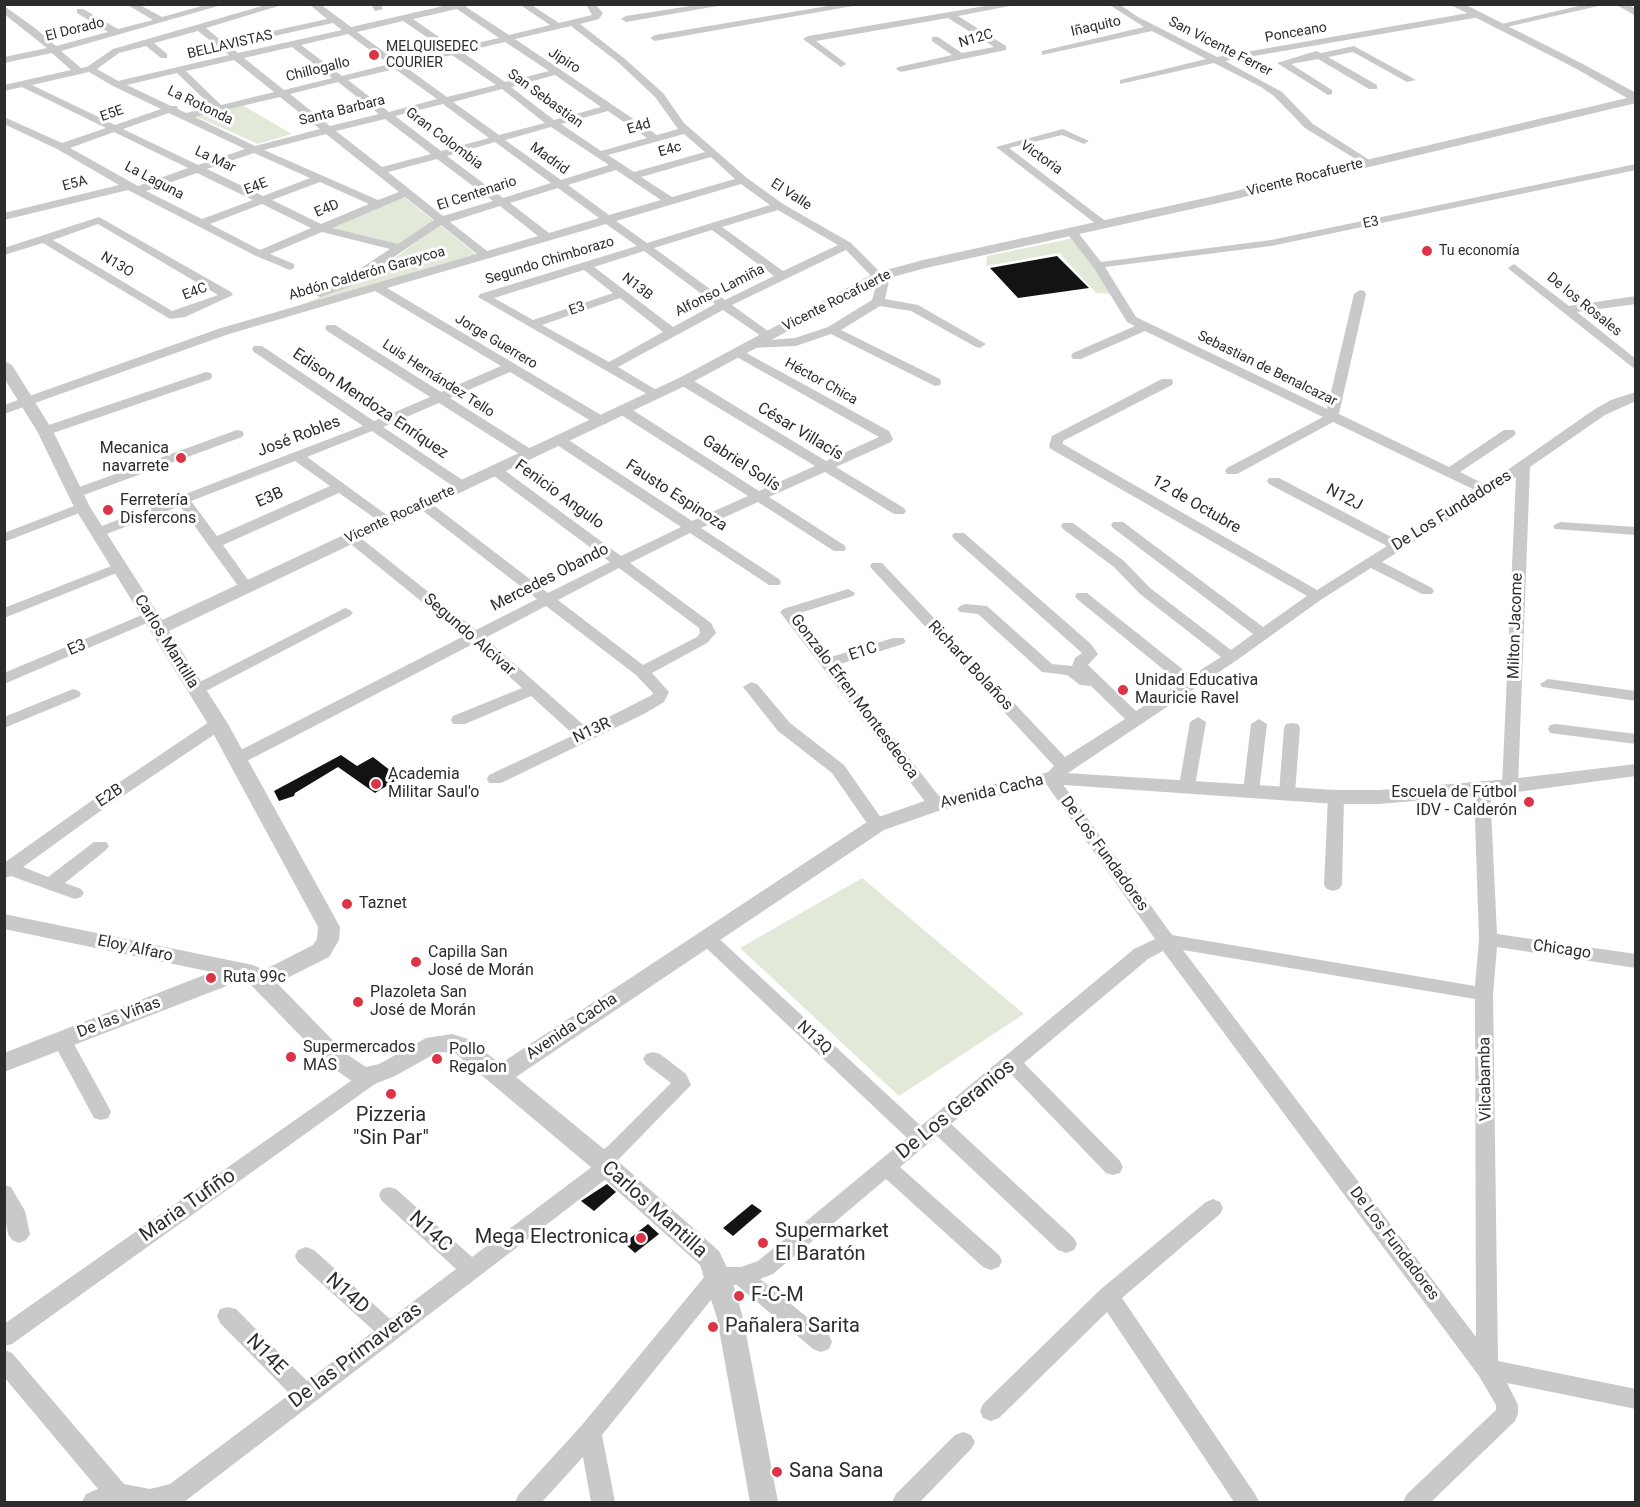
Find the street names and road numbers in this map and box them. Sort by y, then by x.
street label: Iñaquito [1069,13,1123,41]
street label: San Vicente Ferrer [1165,14,1275,80]
street label: El Dorado [44,15,106,45]
street label: Ponceano [1264,19,1328,47]
street label: N12C [957,26,995,52]
street label: BELLAVISTAS [186,27,274,63]
street label: Jipiro [545,44,583,78]
street label: Chillogallo [284,54,352,86]
street label: San Sebastian [504,66,586,132]
street label: La Rotonda [164,83,236,129]
street label: Santa Barbara [297,92,387,130]
street label: E5E [98,102,126,126]
street label: Gran Colombia [402,104,486,174]
street label: E4d [625,116,653,138]
street label: Victoria [1017,137,1065,179]
street label: Madrid [526,139,572,179]
street label: E4c [657,139,683,161]
street label: La Mar [192,143,238,177]
street label: Vicente Rocafuerte [1245,155,1365,201]
street label: La Laguna [121,158,187,204]
street label: E5A [61,173,89,195]
street label: El Centenario [435,173,519,215]
street label: E4E [242,175,270,199]
street label: El Valle [767,176,815,214]
street label: E4D [312,196,342,222]
street label: E3 [1362,213,1380,233]
street label: Segundo Chimborazo [484,233,616,289]
street label: Abdón Calderón Garaycoa [287,244,447,304]
street label: N13O [98,249,136,281]
street label: Alfonso Lamiña [673,261,767,321]
street label: Vicente Rocafuerte [780,267,894,335]
street label: N13B [618,270,656,304]
street label: De los Rosales [1543,270,1625,340]
street label: E4C [180,280,210,304]
street label: E3 [567,298,587,320]
street label: Jorge Guerrero [452,311,540,373]
street label: Sebastian de Benalcazar [1194,328,1340,410]
street label: Luis Hernández Tello [379,337,497,421]
street label: Edison Mendoza Enríquez [289,345,451,463]
street label: Héctor Chica [782,355,860,409]
street label: César Villacís [754,399,846,465]
street label: José Robles [255,412,343,462]
street label: Gabriel Solís [698,432,784,496]
street label: Fenicio Angulo [511,456,607,534]
street label: Fausto Espinoza [622,456,730,536]
street label: De Los Fundadores [1389,467,1515,555]
street label: 12 de Octubre [1148,472,1244,538]
street label: N12J [1323,481,1365,515]
street label: Vicente Rocafuerte [343,482,457,548]
street label: E3B [253,484,287,512]
street label: Mercedes Obando [488,540,612,616]
street label: Milton Jacome [1505,573,1527,679]
street label: Segundo Alcívar [419,590,519,680]
street label: Carlos Mantilla [130,592,202,692]
street label: Gonzalo Efren Montesdeoca [786,611,922,783]
street label: Richard Bolaños [923,617,1017,715]
street label: E3 [65,636,89,660]
street label: E1C [846,638,880,666]
street label: N13R [570,714,614,748]
street label: Avenida Cacha [938,771,1046,813]
street label: E2B [93,780,127,812]
street label: De Los Fundadores [1056,793,1152,915]
street label: Eloy Alfaro [96,932,174,966]
street label: Chicago [1532,936,1592,964]
street label: Avenida Cacha [523,990,621,1064]
street label: De las Viñas [75,993,163,1043]
street label: N13Q [793,1017,835,1059]
street label: Vilcabamba [1476,1037,1496,1121]
street label: De Los Geranios [892,1055,1020,1165]
street label: Carlos Mantilla [596,1156,712,1264]
street label: Maria Tufiño [135,1164,241,1248]
street label: De Los Fundadores [1345,1183,1443,1305]
street label: N14C [403,1206,457,1258]
street label: N14D [320,1268,374,1320]
street label: De las Primaveras [285,1298,427,1414]
street label: N14E [241,1330,291,1380]

